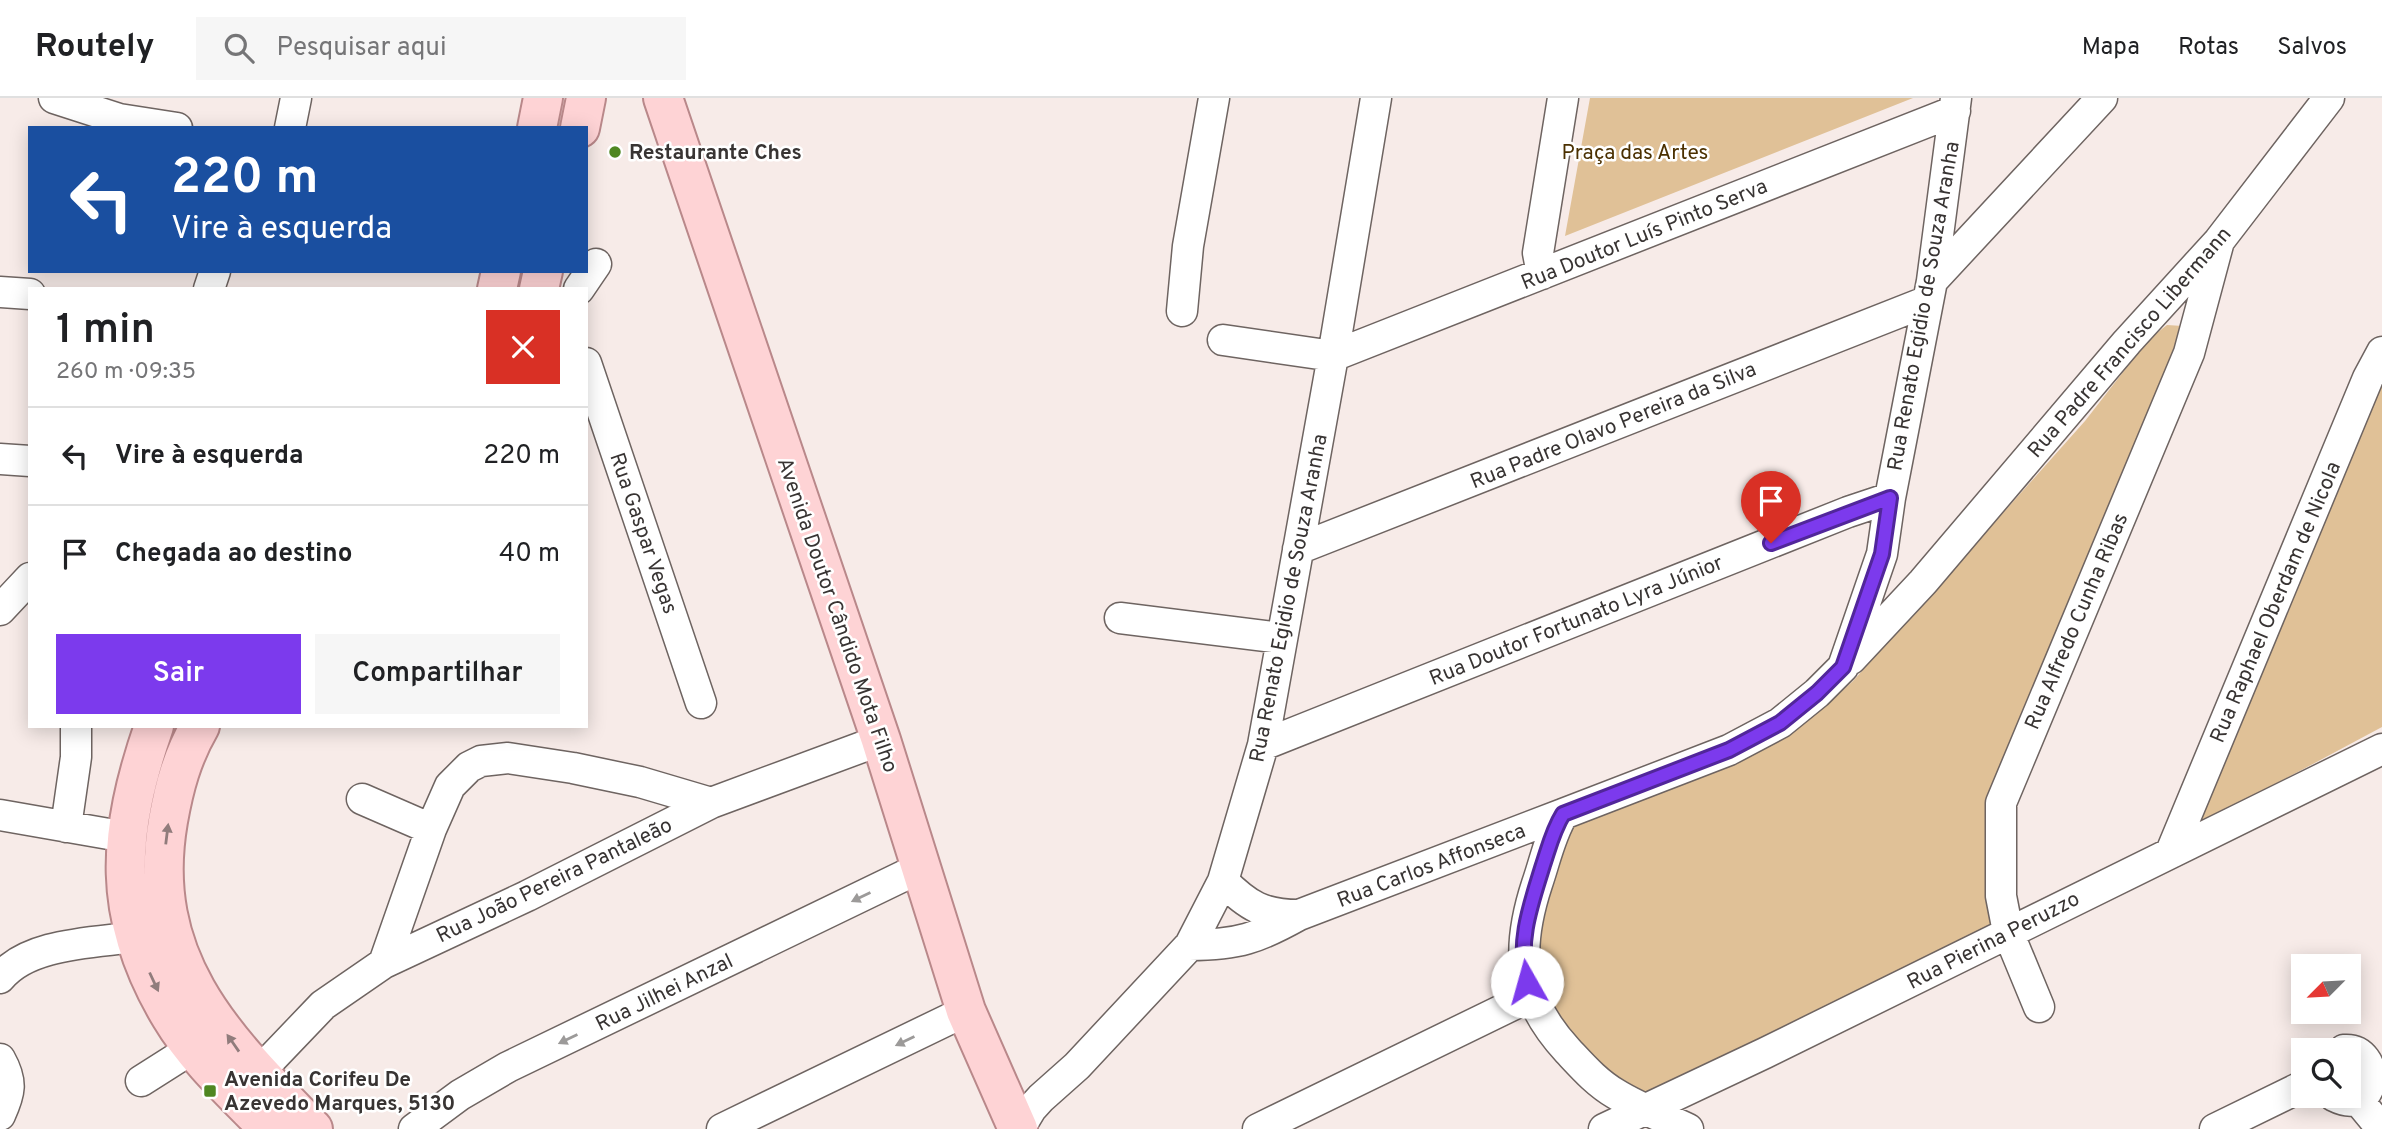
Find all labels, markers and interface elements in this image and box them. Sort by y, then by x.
search box [196,17,686,80]
text: Routely [35,27,154,69]
icon: search [220,29,258,67]
text: Pesquisar aqui [276,32,447,65]
text: Mapa [2082,33,2140,63]
text: Rotas [2178,33,2239,63]
text: Salvos [2277,33,2347,63]
street label: Rua Renato Egidio de Souza Aranha [1882,139,1967,473]
place label: Restaurante Ches [629,140,802,167]
park label: Praça das Artes [1562,140,1708,167]
marker: Restaurante Ches [607,144,623,160]
text: 220 m [171,149,318,211]
icon: left [56,154,147,245]
street label: Rua Doutor Luís Pinto Serva [1517,174,1772,297]
text: Vire à esquerda [171,210,392,250]
street label: Rua Padre Francisco Libermann [2022,222,2238,464]
text: 1 min [56,305,155,358]
button: close [486,310,560,384]
street label: Rua Padre Olavo Pereira da Silva [1467,357,1760,496]
text: 260 m · 09:35 [56,358,196,387]
street label: Rua Renato Egidio de Souza Aranha [1244,432,1335,765]
icon: left [56,437,94,475]
text: Vire à esquerda [115,440,303,473]
text: 220 m [483,440,560,473]
street label: Rua Gaspar Vegas [602,449,683,618]
street label: Avenida Doutor Cândido Mota Filho [770,454,903,777]
street label: Rua Raphael Oberdam de Nicola [2205,458,2348,747]
pin [1741,471,1801,543]
icon: arrive [1752,482,1790,520]
street label: Rua Alfredo Cunha Ribas [2019,509,2135,734]
icon: arrive [56,535,94,573]
text: Chegada ao destino [115,538,352,571]
text: 40 m [499,538,560,571]
street label: Rua Doutor Fortunato Lyra Júnior [1426,550,1727,693]
button: Sair [56,634,301,714]
button: Compartilhar [315,634,560,714]
street label: Rua João Pereira Pantaleão [432,812,677,950]
street label: Rua Carlos Affonseca [1333,818,1530,915]
one-way arrow [161,822,172,844]
street label: Rua Pierina Peruzzo [1903,886,2085,997]
one-way arrow [851,892,871,903]
position arrow [1490,945,1564,1019]
street label: Rua Jilhei Anzal [591,948,738,1038]
north arrow [2291,954,2361,1024]
map controls [2291,954,2361,1108]
one-way arrow [148,972,160,992]
one-way arrow [558,1033,578,1045]
one-way arrow [226,1034,240,1052]
one-way arrow [895,1035,915,1047]
button: search [2291,1038,2361,1108]
place label: Avenida Corifeu De Azevedo Marques, 5130 [224,1067,455,1118]
marker: Avenida Corifeu De Azevedo Marques, 5130 [202,1083,218,1099]

